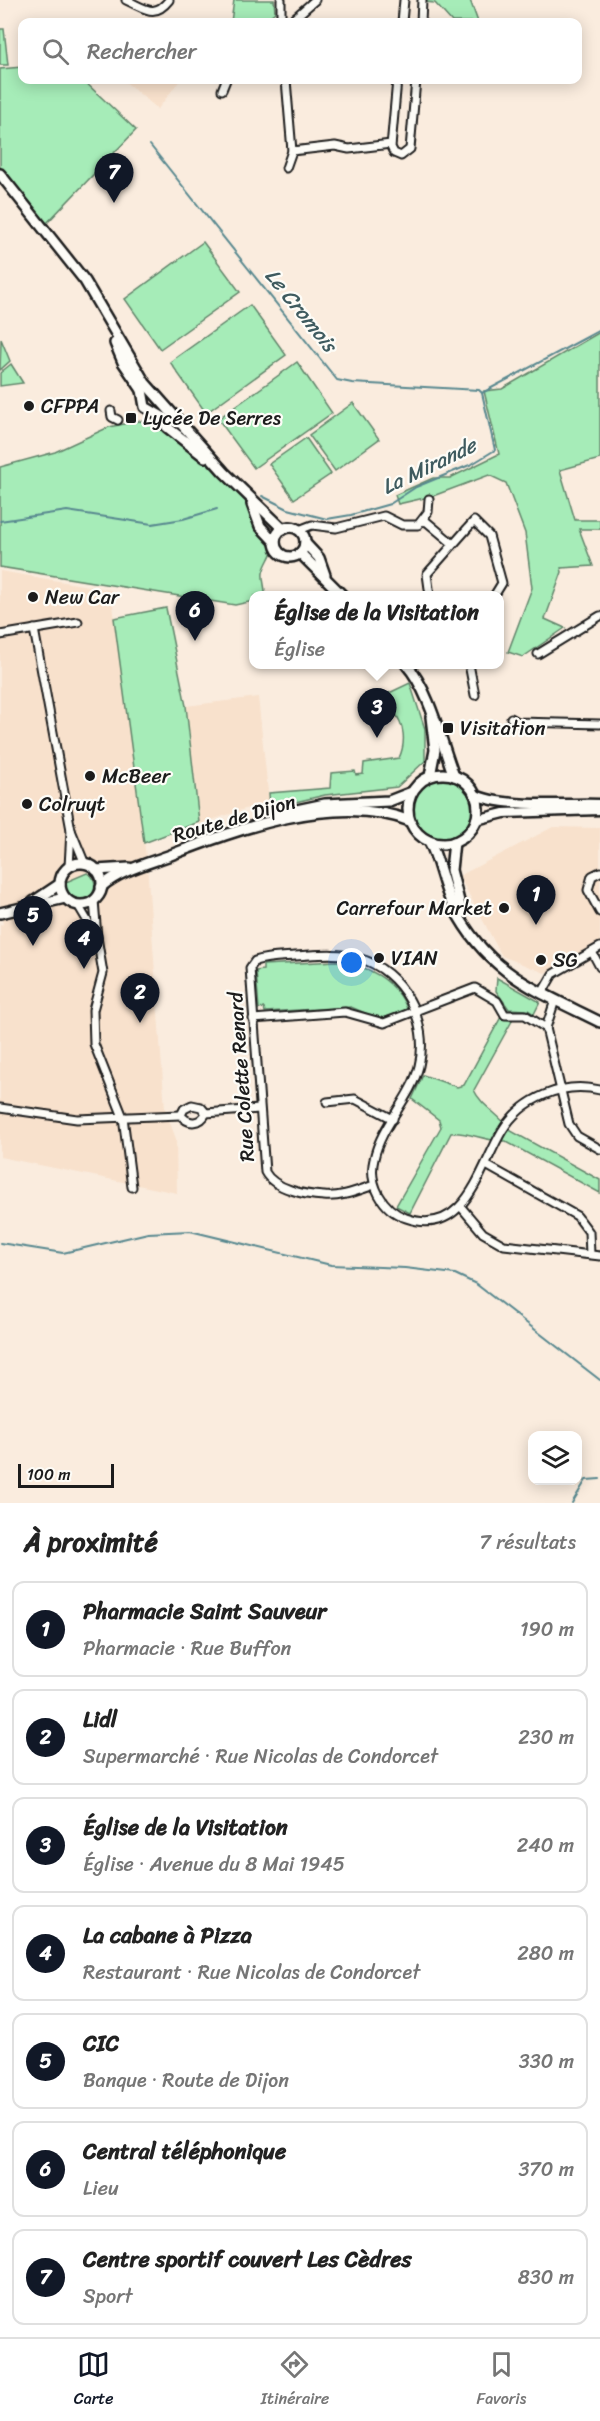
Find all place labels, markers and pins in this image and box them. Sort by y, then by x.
pin: 7 [94,154,134,203]
place label: CFPPA [41,389,99,424]
marker: CFPPA [22,399,36,413]
place label: Lycée De Serres [143,401,282,436]
marker: Lycée De Serres [124,411,138,425]
place label: New Car [45,580,121,615]
marker: New Car [26,590,40,604]
pin: 6 [176,592,214,641]
pin: 3 [358,688,397,738]
place label: Visitation [460,711,546,746]
marker: Visitation [441,721,455,735]
place label: McBeer [102,759,172,794]
marker: McBeer [83,769,97,783]
place label: Colruyt [39,787,105,822]
marker: Colruyt [20,797,34,811]
pin: 1 [516,876,556,925]
place label: Carrefour Market [337,891,492,926]
pin: 5 [14,896,52,946]
marker: Carrefour Market [497,901,511,915]
pin: 4 [64,920,104,969]
place label: VIAN [391,941,438,976]
place label: SG [553,943,578,978]
marker: VIAN [372,951,386,965]
marker: SG [534,953,548,967]
pin: 2 [120,974,160,1023]

